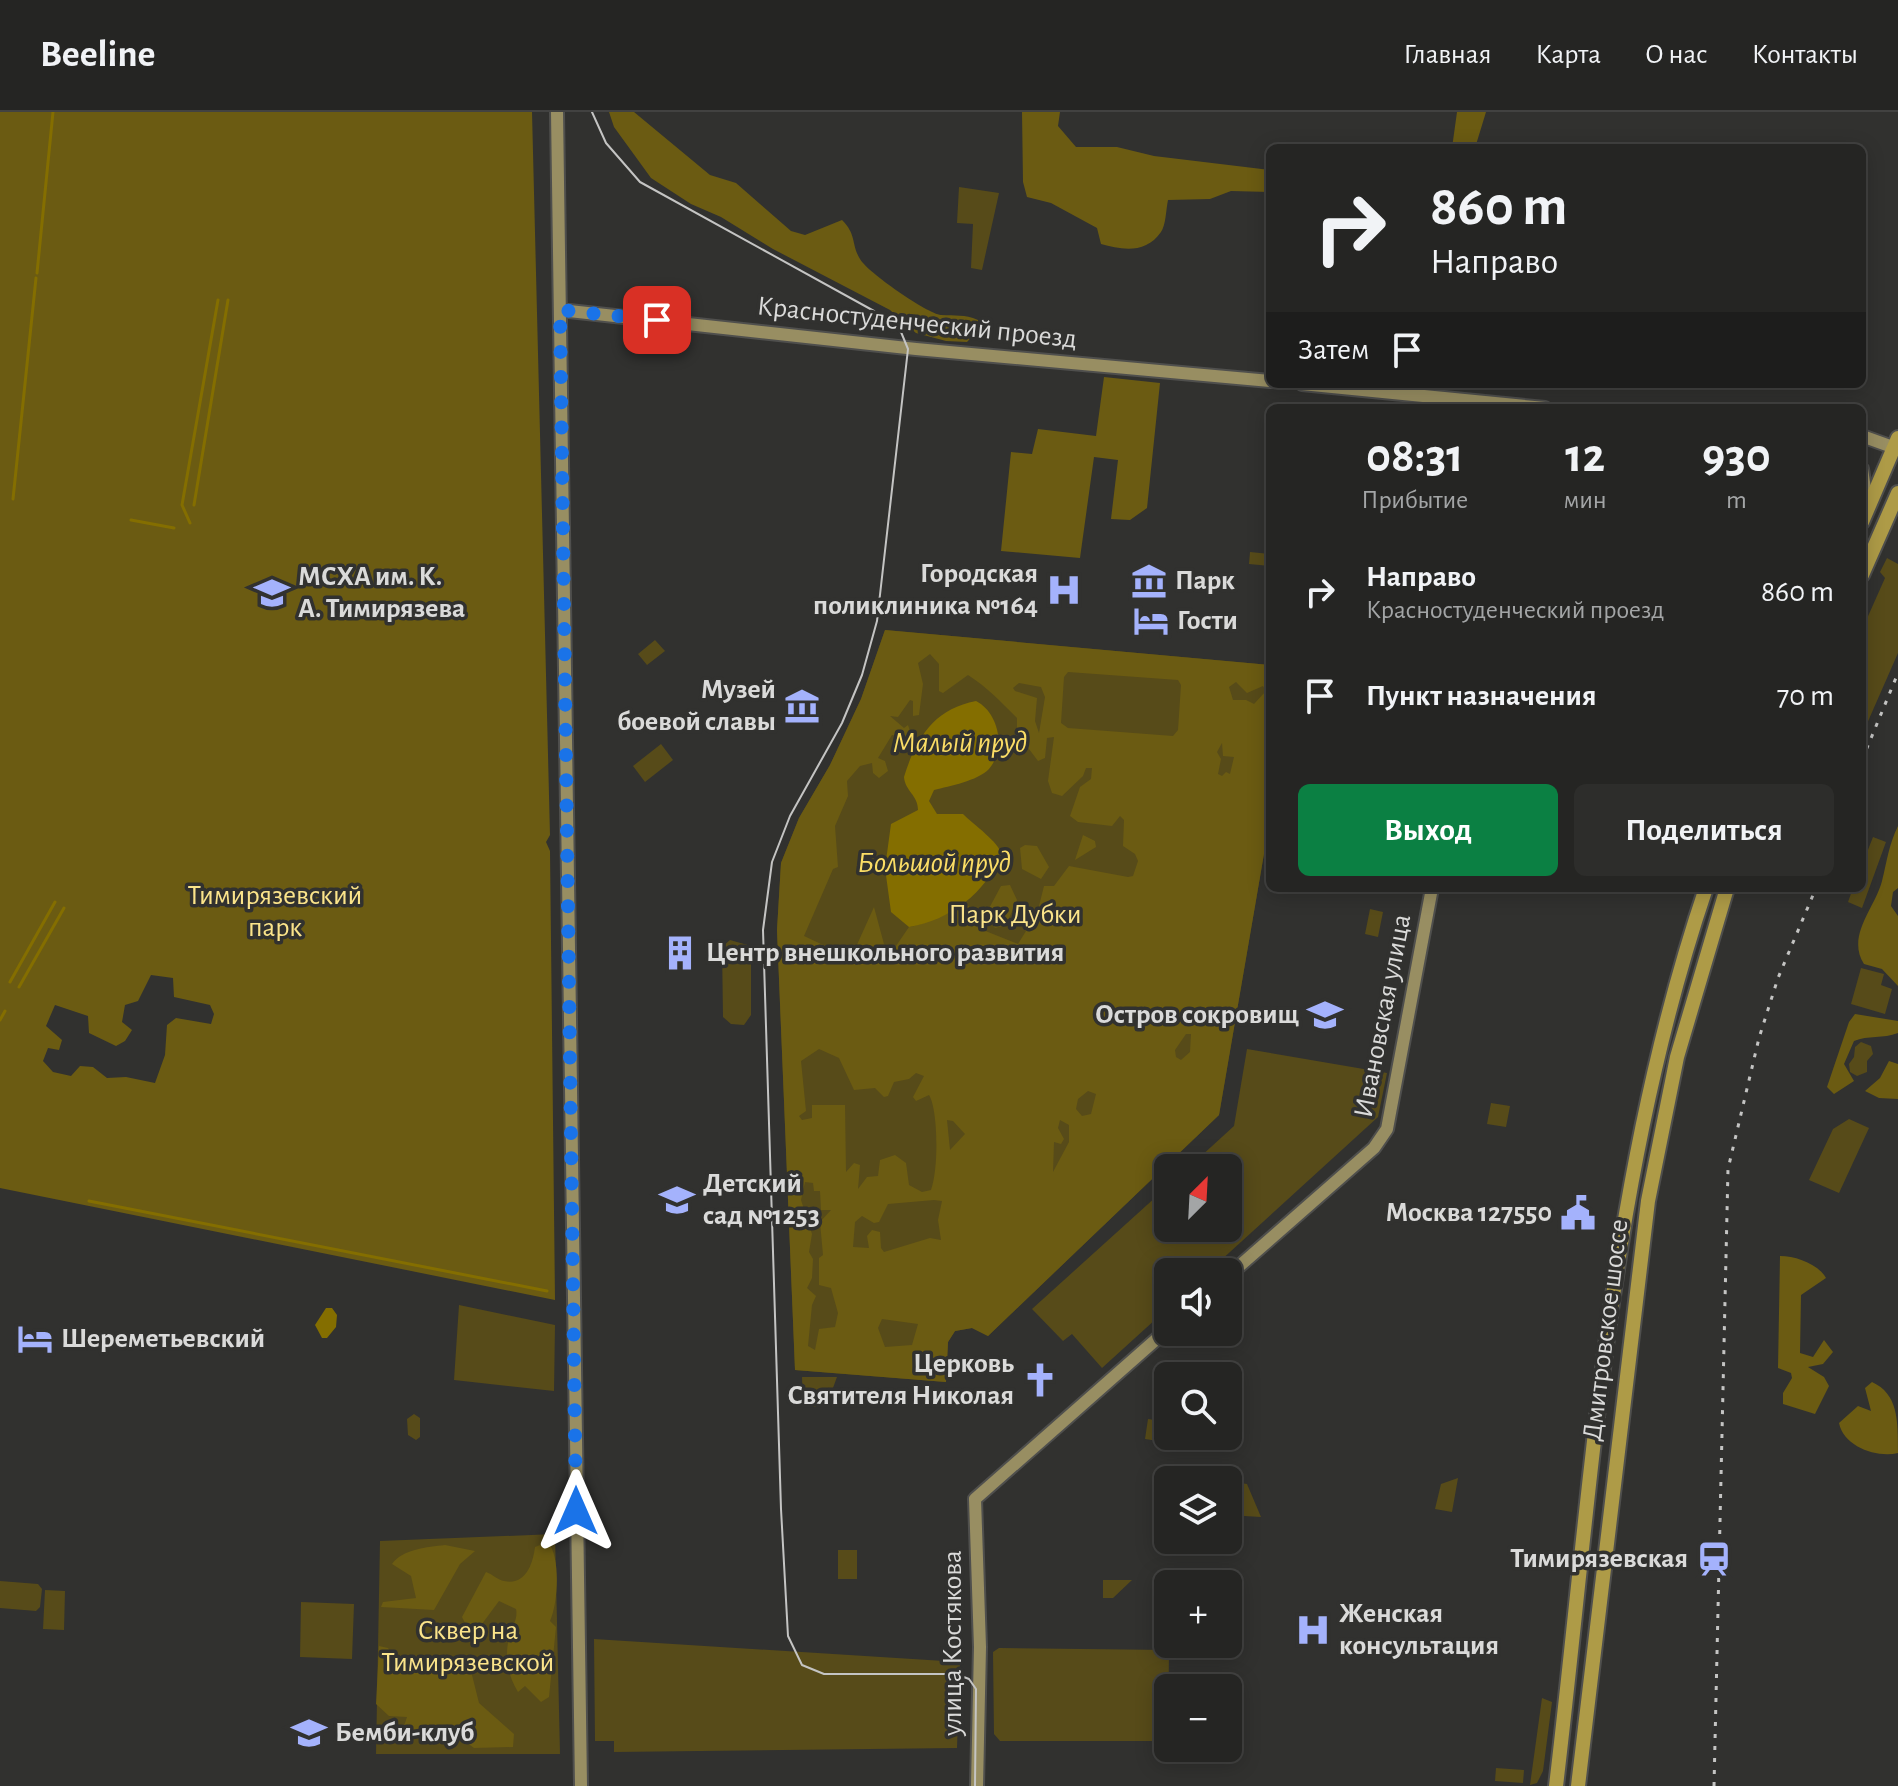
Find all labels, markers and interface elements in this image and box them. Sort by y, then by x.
text: Beeline [40,36,155,74]
text: Главная [1403,41,1491,69]
text: Карта [1535,41,1601,69]
text: О нас [1645,41,1708,69]
text: Контакты [1752,41,1858,69]
icon: right [1298,176,1402,280]
text: 860 m [1430,179,1567,235]
text: Направо [1430,244,1558,280]
pin [623,286,691,354]
street label: Красностуденческий проезд [756,292,1078,354]
icon: arrive [635,298,679,342]
icon: arrive [1385,328,1429,372]
text: Затем [1298,335,1369,365]
text: 08:31 [1366,433,1464,481]
text: 12 [1565,433,1605,481]
text: 930 [1702,433,1771,481]
text: Прибытие [1361,487,1468,513]
text: мин [1564,487,1607,513]
text: m [1726,487,1747,513]
place label: Городская поликлиника №164 [813,560,1038,620]
museum icon: Парк [1130,562,1168,600]
text: Направо [1366,562,1476,592]
place label: МСХА им. К. А. Тимирязева [298,563,465,623]
place label: Парк [1175,567,1235,595]
icon: right [1298,570,1342,614]
hospital icon: Городская поликлиника №164 [1045,571,1083,609]
school or university icon: МСХА им. К. А. Тимирязева [253,574,291,612]
text: 860 m [1761,577,1834,607]
text: Красностуденческий проезд [1366,597,1664,623]
hotel icon: Гости [1132,602,1170,640]
place label: Гости [1177,607,1238,635]
icon: arrive [1298,674,1342,718]
place label: Музей боевой славы [617,676,776,736]
text: Пункт назначения [1366,681,1597,711]
text: 70 m [1777,681,1834,711]
museum icon: Музей боевой славы [783,687,821,725]
water label: Малый пруд [893,728,1027,758]
button: Выход [1298,784,1558,876]
button: Поделиться [1574,784,1834,876]
water label: Большой пруд [857,848,1011,878]
park label: Тимирязевский парк [188,882,362,942]
park label: Парк Дубки [948,901,1082,929]
street label: Ивановская улица [1350,912,1416,1120]
building icon: Центр внешкольного развития [661,934,699,972]
place label: Центр внешкольного развития [706,939,1064,967]
school or university icon: Остров сокровищ [1306,996,1344,1034]
place label: Остров сокровищ [1095,1001,1299,1029]
north arrow [1154,1154,1242,1242]
map controls [1154,1154,1242,1762]
place label: Детский сад №1253 [703,1170,820,1230]
school or university icon: Детский сад №1253 [658,1181,696,1219]
public building icon: Москва 127550 [1559,1194,1597,1232]
place label: Москва 127550 [1385,1199,1552,1227]
street label: Дмитровское шоссе [1579,1218,1633,1442]
button: sound [1154,1258,1242,1346]
hotel icon: Шереметьевский [16,1320,54,1358]
place label: Шереметьевский [61,1325,265,1353]
place label: Церковь Святителя Николая [788,1350,1014,1410]
church icon: Церковь Святителя Николая [1021,1361,1059,1399]
button: search [1154,1362,1242,1450]
button: layers [1154,1466,1242,1554]
position arrow [534,1469,618,1553]
station icon: Тимирязевская [1695,1540,1733,1578]
place label: Тимирязевская [1510,1545,1688,1573]
street label: улица Костякова [939,1550,967,1737]
button: + [1154,1570,1242,1658]
place label: Женская консультация [1339,1600,1499,1660]
hospital icon: Женская консультация [1294,1611,1332,1649]
park label: Сквер на Тимирязевской [382,1617,554,1677]
button: − [1154,1674,1242,1762]
school or university icon: Бемби-клуб [290,1714,328,1752]
place label: Бемби-клуб [335,1719,475,1747]

